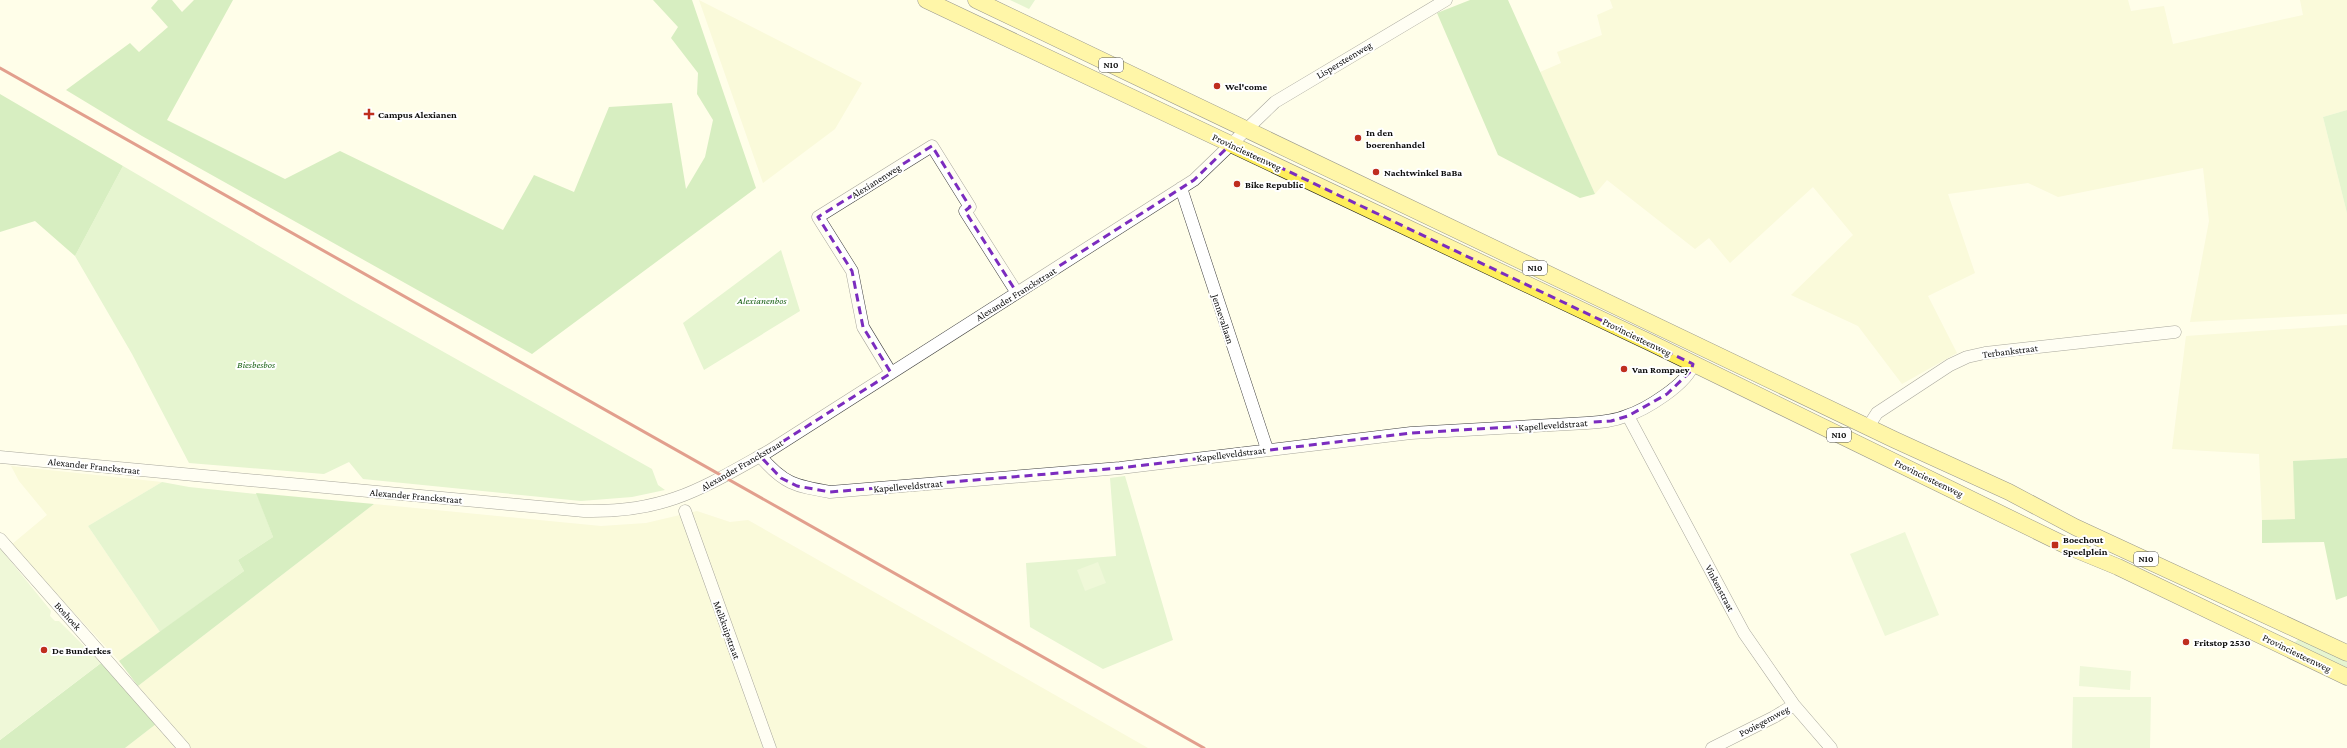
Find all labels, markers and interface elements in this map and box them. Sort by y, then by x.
street label: Lispersteenweg [1314,39,1374,81]
road number: N10 [1099,58,1123,72]
marker: Wel'come [1212,81,1222,91]
place label: Wel'come [1224,81,1267,92]
marker: Campus Alexianen [363,108,375,120]
place label: Campus Alexianen [378,109,457,120]
place label: In den boerenhandel [1365,127,1425,150]
street label: Provinciesteenweg [1211,131,1283,173]
marker: In den boerenhandel [1353,133,1363,143]
street label: Alexianenweg [849,161,903,201]
marker: Nachtwinkel BaBa [1371,167,1381,177]
place label: Nachtwinkel BaBa [1384,167,1462,178]
marker: Bike Republic [1232,179,1242,189]
place label: Bike Republic [1245,179,1304,190]
road number: N10 [1523,261,1547,275]
street label: Alexander Franckstraat [974,264,1059,323]
street label: Jennevallaan [1209,292,1236,346]
park label: Alexianenbos [736,295,788,306]
street label: Provinciesteenweg [1601,316,1673,358]
street label: Terbankstraat [1982,342,2039,360]
park label: Biesbesbos [237,359,276,370]
marker: Van Rompaey [1619,364,1629,374]
place label: Van Rompaey [1631,364,1690,375]
street label: Kapelleveldstraat [1518,417,1589,433]
road number: N10 [1827,428,1851,442]
street label: Alexander Franckstraat [699,437,785,493]
street label: Kapelleveldstraat [1196,444,1267,464]
street label: Alexander Franckstraat [47,456,141,476]
street label: Provinciesteenweg [1893,457,1965,499]
street label: Kapelleveldstraat [873,477,944,495]
street label: Alexander Franckstraat [369,486,463,506]
place label: Boechout Speelplein [2063,534,2108,557]
marker: Boechout Speelplein [2050,540,2060,550]
road number: N10 [2134,552,2158,566]
street label: Vinkenstraat [1703,563,1737,614]
street label: Melkkuipstraat [711,599,743,661]
street label: Boshoek [53,600,84,632]
street label: Provinciesteenweg [2261,632,2333,674]
marker: Fritstop 2530 [2181,637,2191,647]
place label: Fritstop 2530 [2194,637,2250,648]
marker: De Bunderkes [39,645,49,655]
place label: De Bunderkes [52,645,111,656]
street label: Pooiegemweg [1737,703,1791,739]

